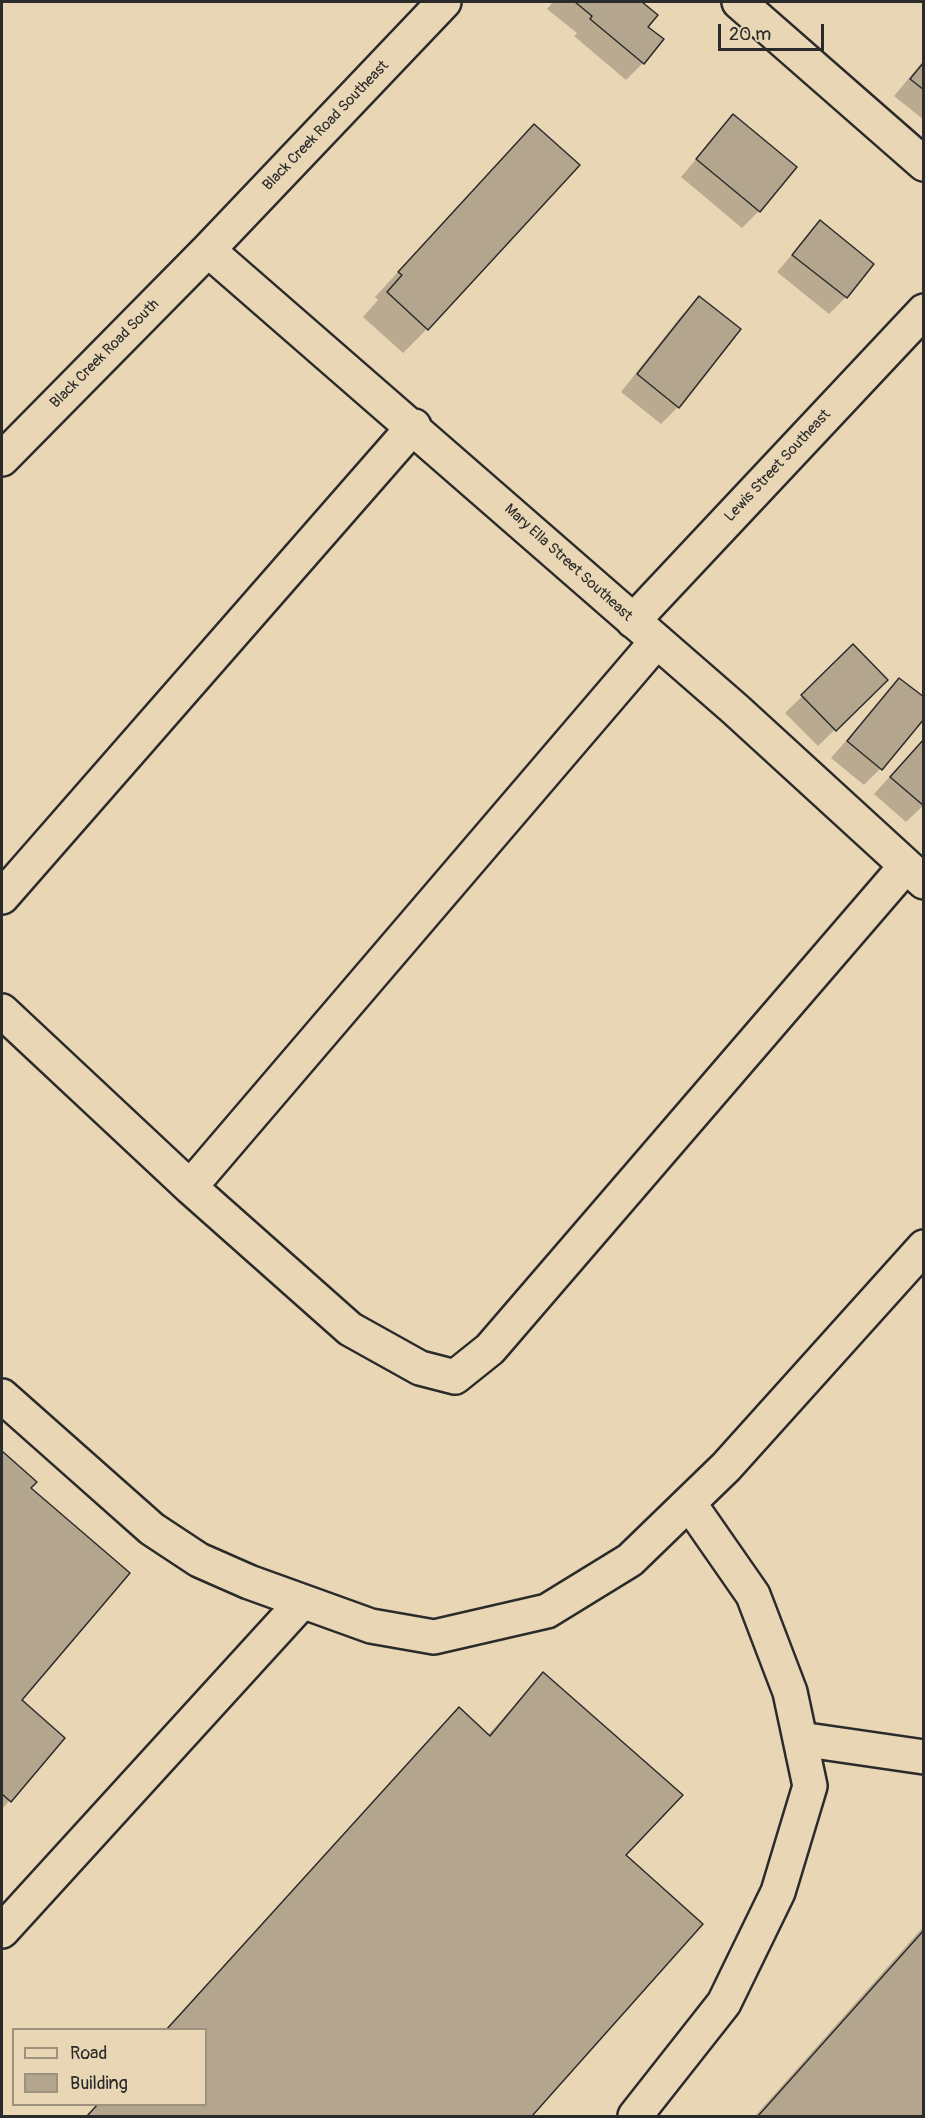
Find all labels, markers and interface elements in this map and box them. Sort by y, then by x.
scale bar [721,12,828,50]
text: 20 m [729,23,771,46]
street label: Black Creek Road Southeast [259,57,393,195]
street label: Black Creek Road South [47,296,163,412]
street label: Lewis Street Southeast [721,406,835,526]
street label: Mary Ella Street Southeast [500,501,636,625]
legend [12,2028,207,2106]
text: Road [70,2042,107,2065]
text: Building [70,2072,128,2095]

